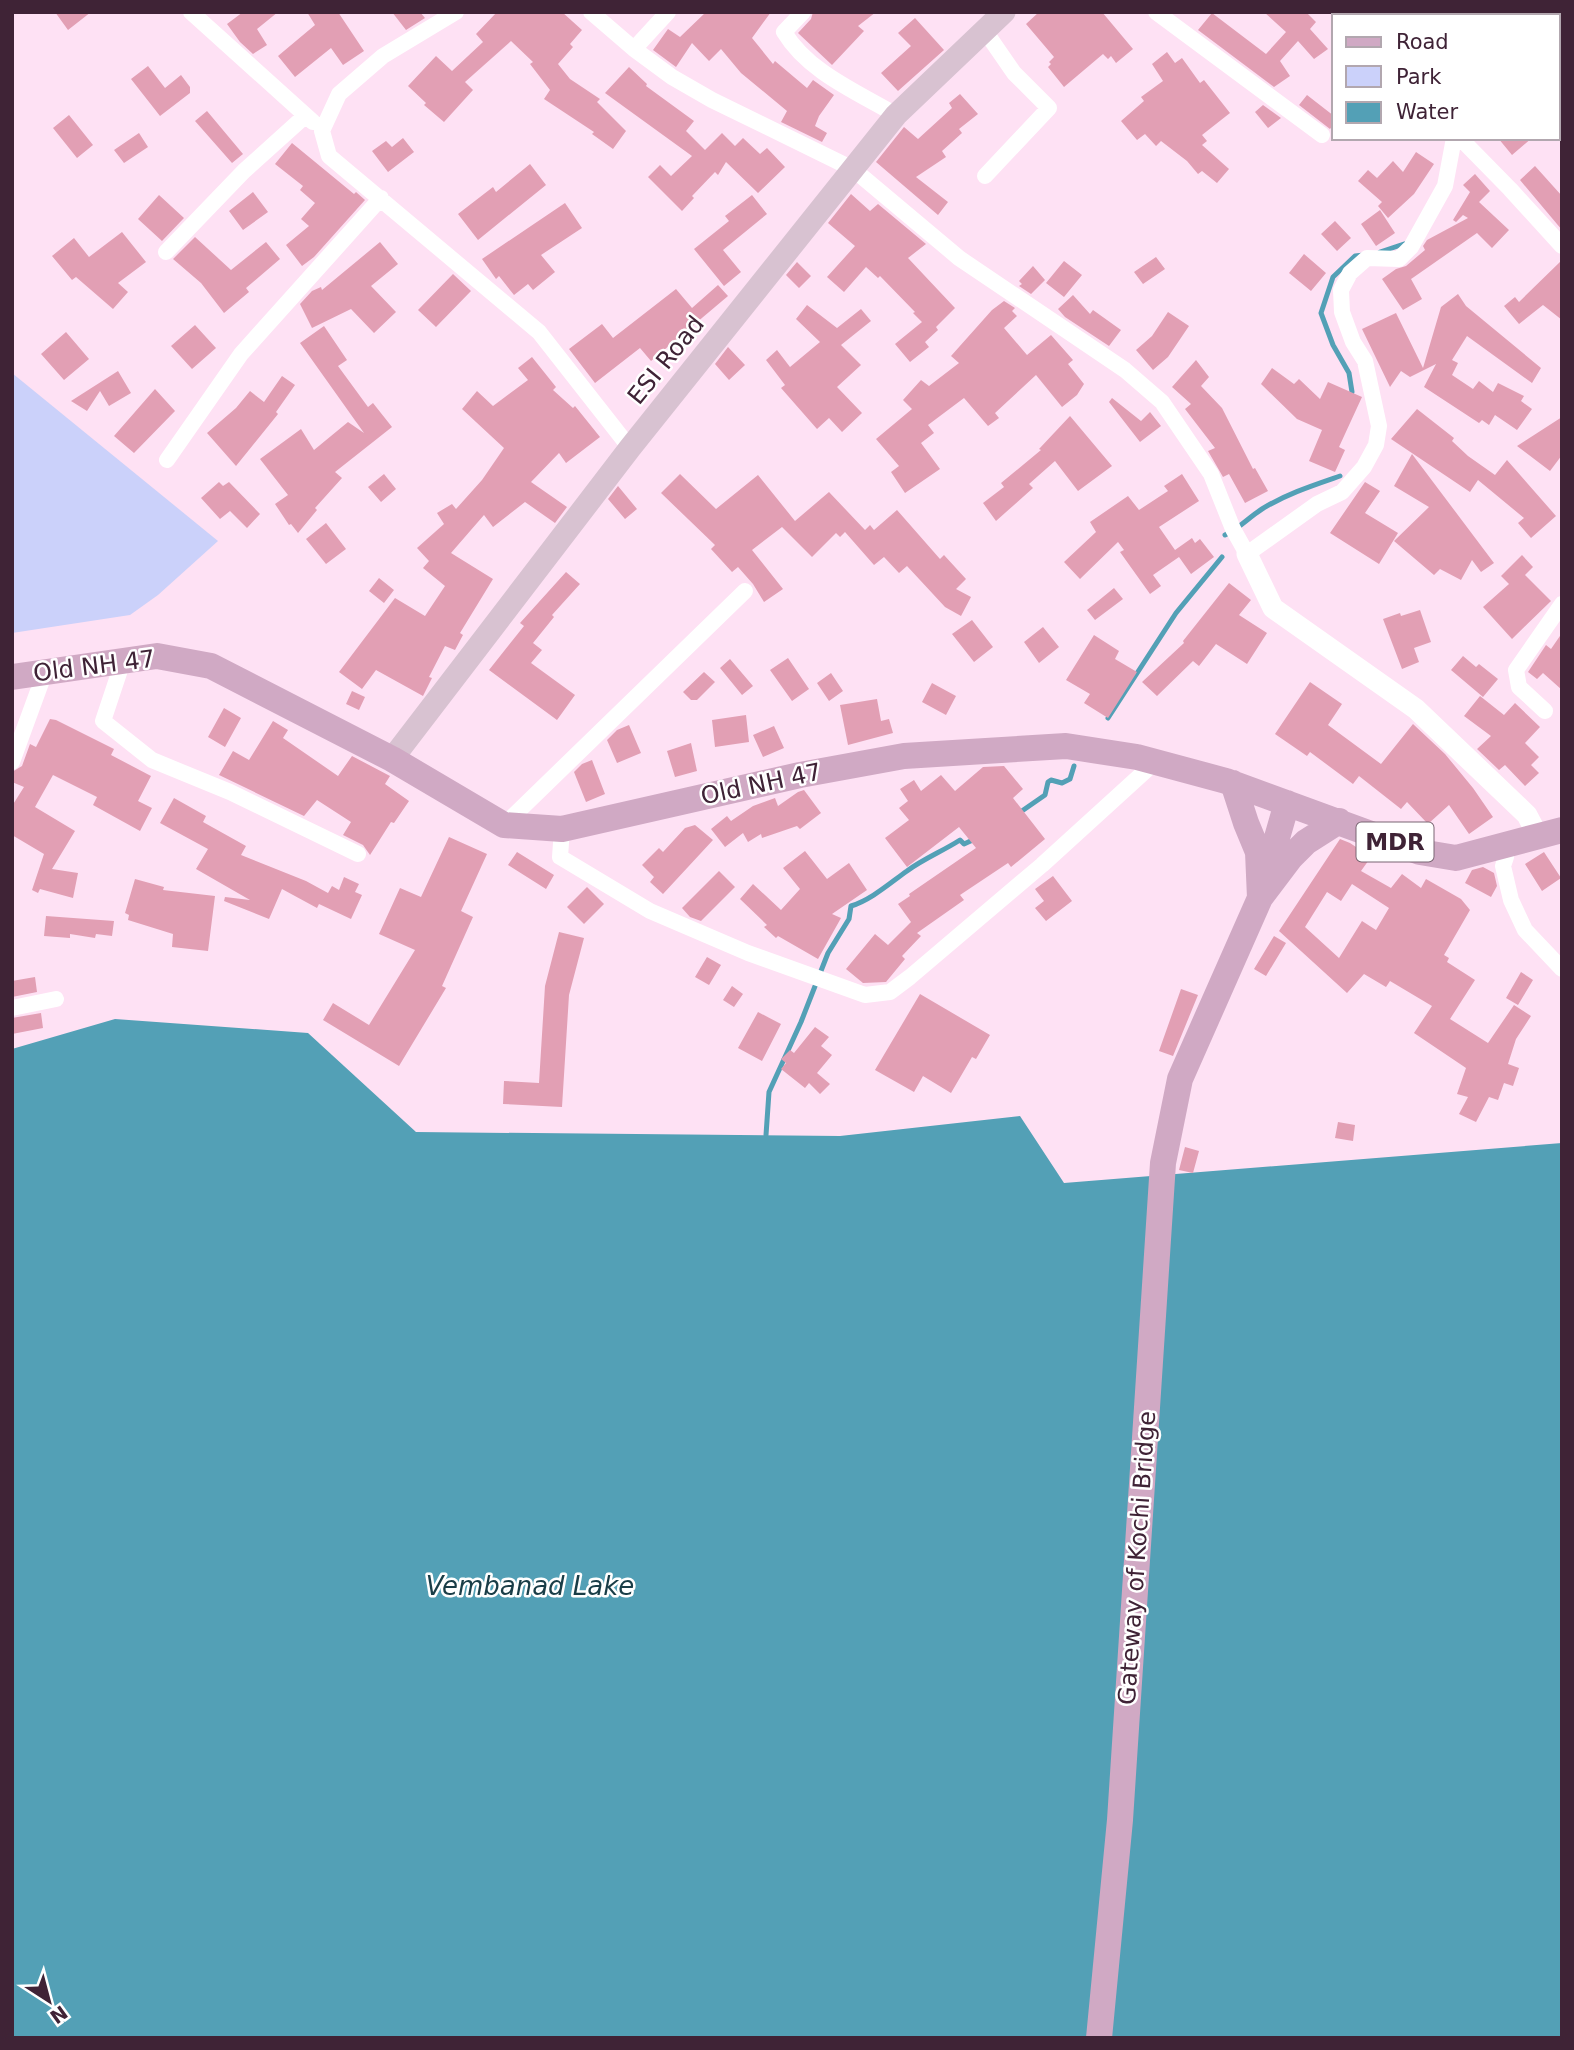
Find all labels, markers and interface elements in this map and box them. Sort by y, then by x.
legend [1332,14,1560,140]
text: Road [1396,30,1449,54]
text: Park [1396,65,1442,89]
text: Water [1396,100,1458,124]
street label: ESI Road [622,310,710,410]
street label: Old NH 47 [31,645,157,687]
street label: Old NH 47 [698,758,824,810]
road number: MDR [1356,822,1434,862]
street label: Gateway of Kochi Bridge [1113,1410,1161,1706]
water label: Vembanad Lake [426,1571,634,1601]
north arrow [14,1966,84,2036]
text: N [46,2001,72,2028]

